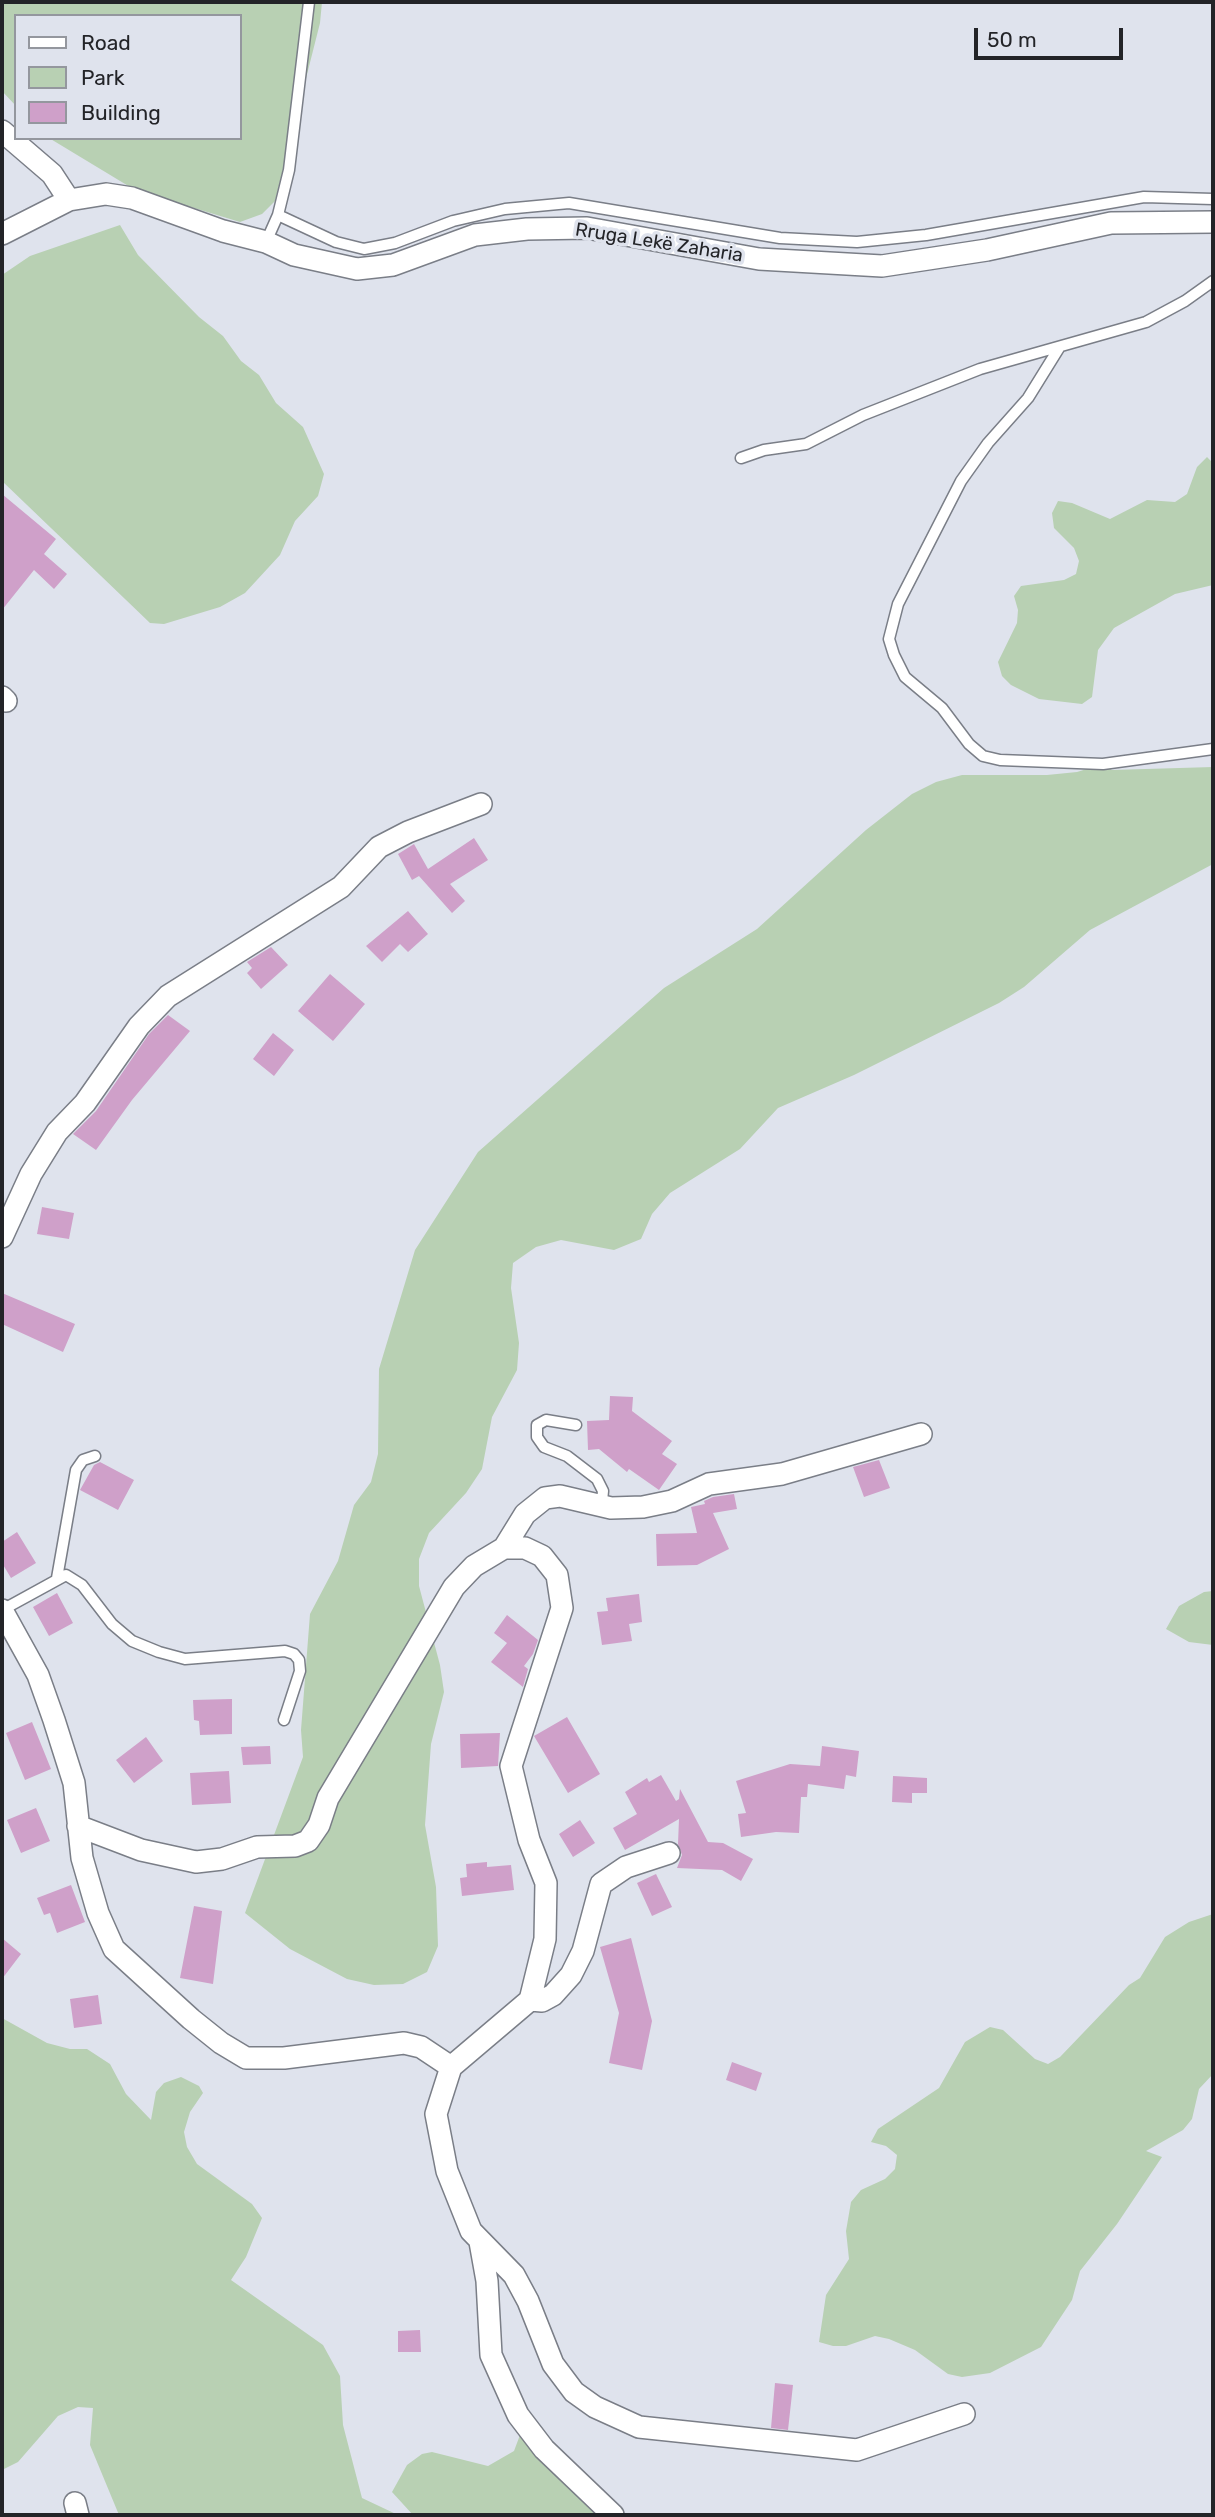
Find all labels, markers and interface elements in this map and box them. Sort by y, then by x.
legend [14,14,242,140]
scale bar [977,14,1126,58]
text: 50 m [987,27,1037,52]
text: Road [81,30,131,55]
text: Park [81,65,125,90]
text: Building [81,100,161,125]
street label: Rruga Lekë Zaharia [573,218,745,268]

